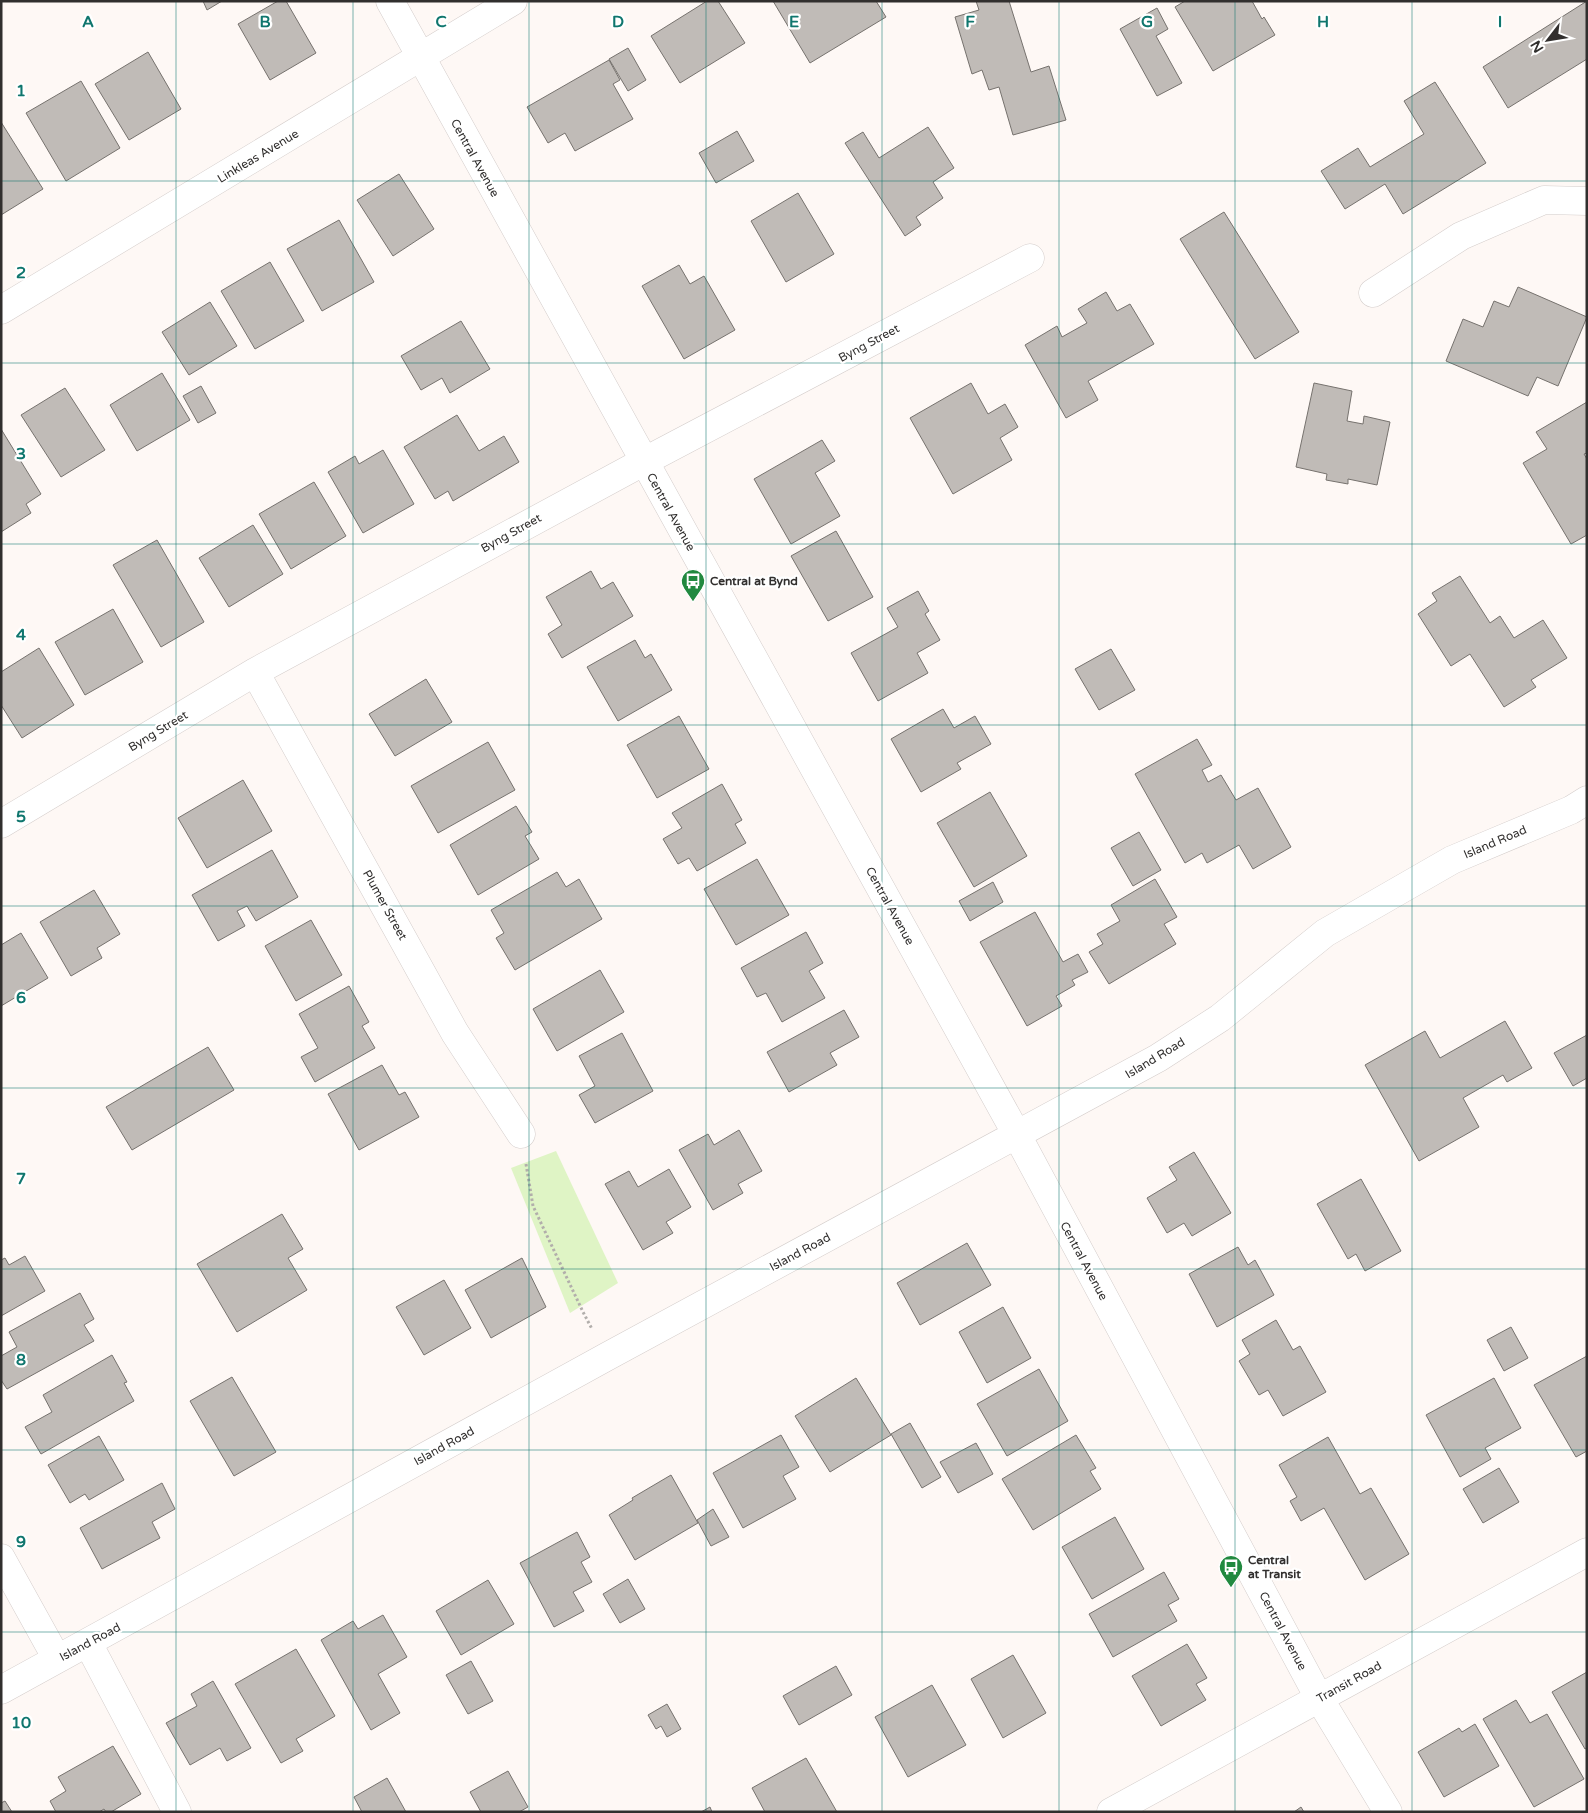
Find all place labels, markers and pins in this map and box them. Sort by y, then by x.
bus stop icon: Central at Bynd [680,568,706,602]
place label: Central at Bynd [710,574,798,589]
place label: Central at Transit [1248,1553,1301,1581]
bus stop icon: Central at Transit [1218,1554,1244,1588]

